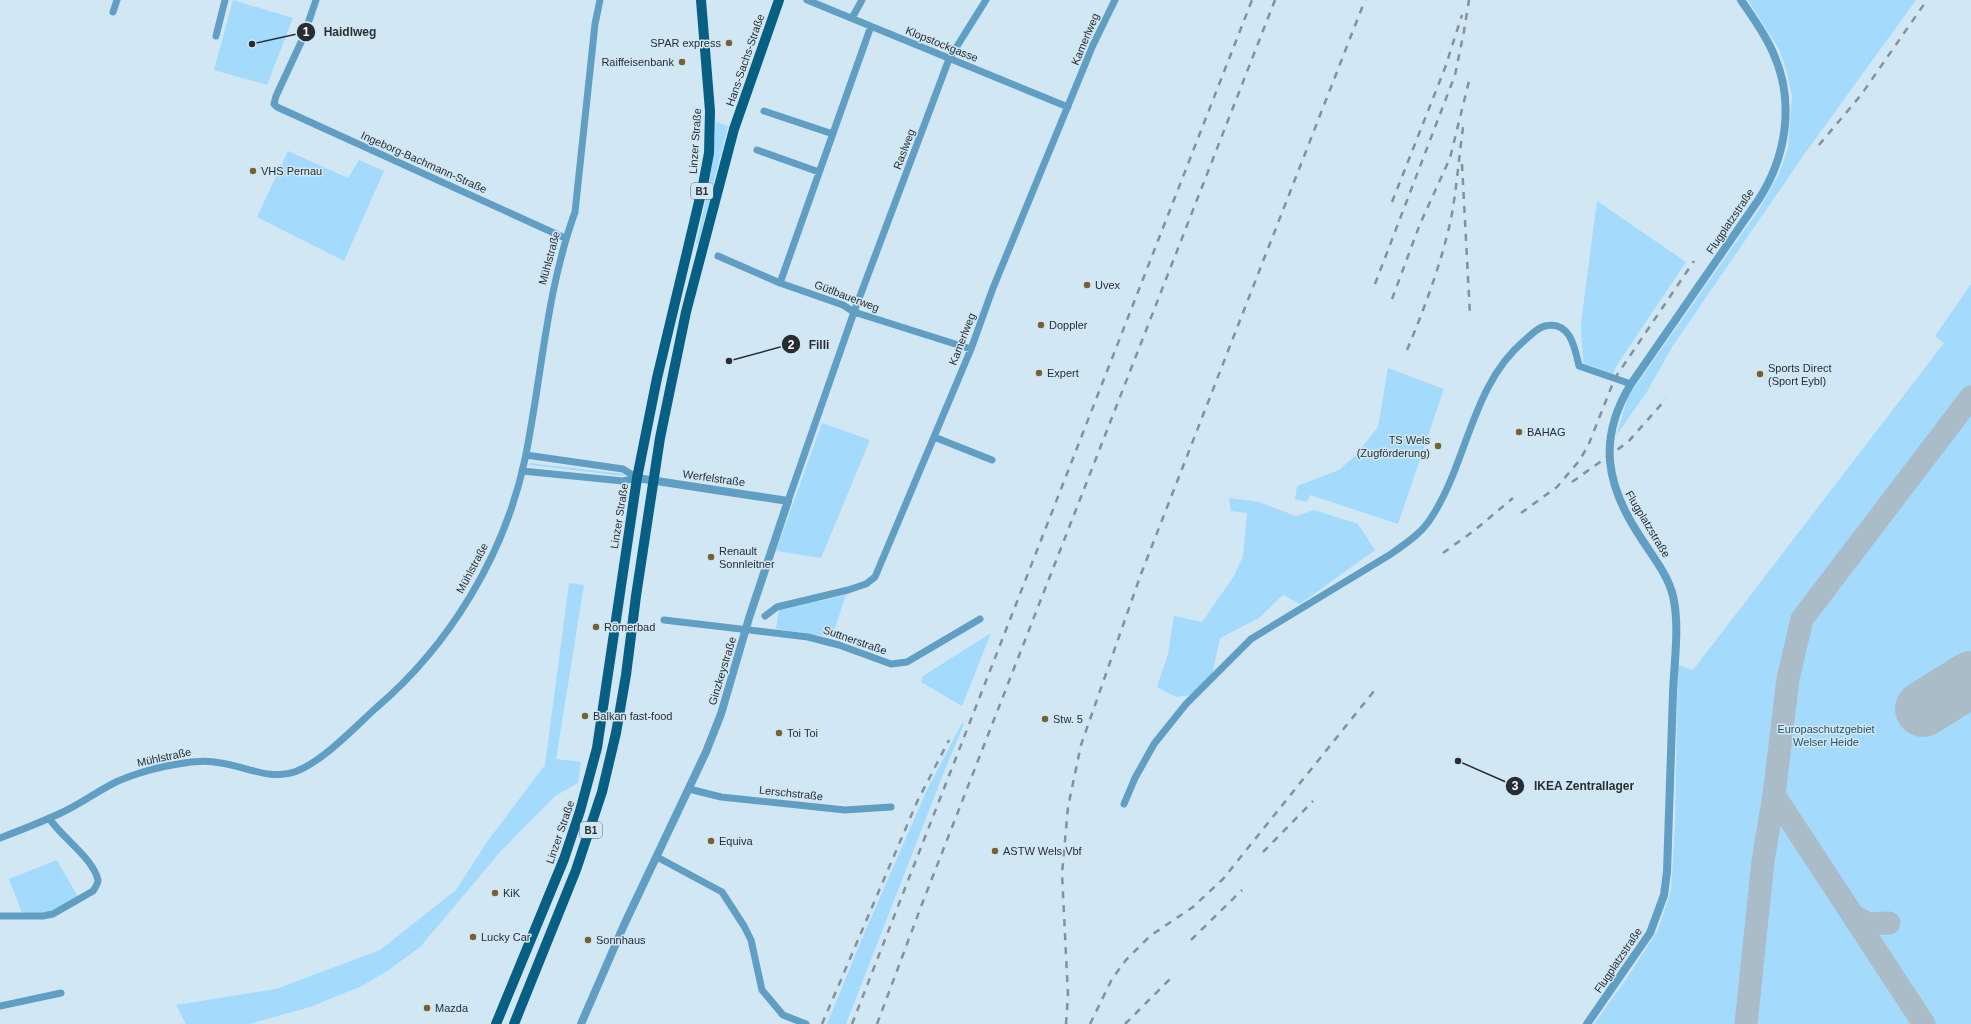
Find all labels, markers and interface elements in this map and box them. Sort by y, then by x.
street label: Kamerlweg [1069,11,1101,67]
street label: Hans-Sachs-Straße [724,12,766,108]
callout: Haidlweg [296,20,385,44]
street label: Klopstockgasse [904,24,980,64]
text: 1 [303,25,310,39]
text: Haidlweg [324,25,376,39]
place label: SPAR express [650,37,721,49]
marker: SPAR express [724,38,734,48]
place label: Raiffeisenbank [601,56,674,68]
marker: Raiffeisenbank [677,57,687,67]
street label: Linzer Straße [687,108,703,174]
street label: Raslweg [891,127,917,171]
street label: Ingeborg-Bachmann-Straße [359,129,489,195]
place label: VHS Pernau [261,165,322,177]
marker: VHS Pernau [248,166,258,176]
road number: B1 [691,183,713,199]
street label: Flugplatzstraße [1704,186,1756,256]
street label: Mühlstraße [536,230,562,286]
street label: Gütlbauerweg [813,278,881,314]
place label: Uvex [1095,279,1121,291]
marker: Uvex [1082,280,1092,290]
street label: Kamerlweg [947,311,977,367]
place label: Doppler [1049,319,1088,331]
marker: Doppler [1036,320,1046,330]
callout: Filli [781,332,837,356]
text: 2 [788,338,795,352]
text: Filli [809,338,829,352]
place label: Sports Direct (Sport Eybl) [1768,362,1832,387]
place label: Expert [1047,367,1079,379]
marker: Expert [1034,368,1044,378]
marker: Sports Direct (Sport Eybl) [1755,369,1765,379]
place label: BAHAG [1527,426,1566,438]
marker: BAHAG [1514,427,1524,437]
place label: TS Wels (Zugförderung) [1357,434,1430,459]
marker: TS Wels (Zugförderung) [1433,441,1443,451]
street label: Werfelstraße [682,468,746,488]
street label: Linzer Straße [608,482,630,550]
street label: Flugplatzstraße [1623,488,1673,560]
street label: Mühlstraße [454,541,490,595]
place label: Renault Sonnleitner [719,545,775,570]
marker: Renault Sonnleitner [706,552,716,562]
place label: Römerbad [604,621,655,633]
marker: Römerbad [591,622,601,632]
street label: Suttnerstraße [822,623,888,657]
street label: Ginzkeystraße [706,635,738,707]
place label: Balkan fast-food [593,710,673,722]
marker: Balkan fast-food [580,711,590,721]
place label: Stw. 5 [1053,713,1083,725]
marker: Stw. 5 [1040,714,1050,724]
park label: Europaschutzgebiet Welser Heide [1777,723,1875,748]
place label: Toi Toi [787,727,818,739]
marker: Toi Toi [774,728,784,738]
street label: Mühlstraße [136,745,192,769]
callout: IKEA Zentrallager [1505,774,1642,798]
text: 3 [1512,779,1519,793]
text: IKEA Zentrallager [1534,779,1634,793]
street label: Lerschstraße [758,784,824,802]
street label: Linzer Straße [544,799,576,865]
road number: B1 [580,822,602,838]
place label: Equiva [719,835,754,847]
marker: Equiva [706,836,716,846]
place label: ASTW Wels Vbf [1003,845,1083,857]
marker: ASTW Wels Vbf [990,846,1000,856]
place label: KiK [503,887,521,899]
marker: KiK [490,888,500,898]
street label: Flugplatzstraße [1592,925,1644,995]
place label: Lucky Car [481,931,531,943]
marker: Lucky Car [468,932,478,942]
place label: Sonnhaus [596,934,646,946]
marker: Sonnhaus [583,935,593,945]
place label: Mazda [435,1002,469,1014]
marker: Mazda [422,1003,432,1013]

